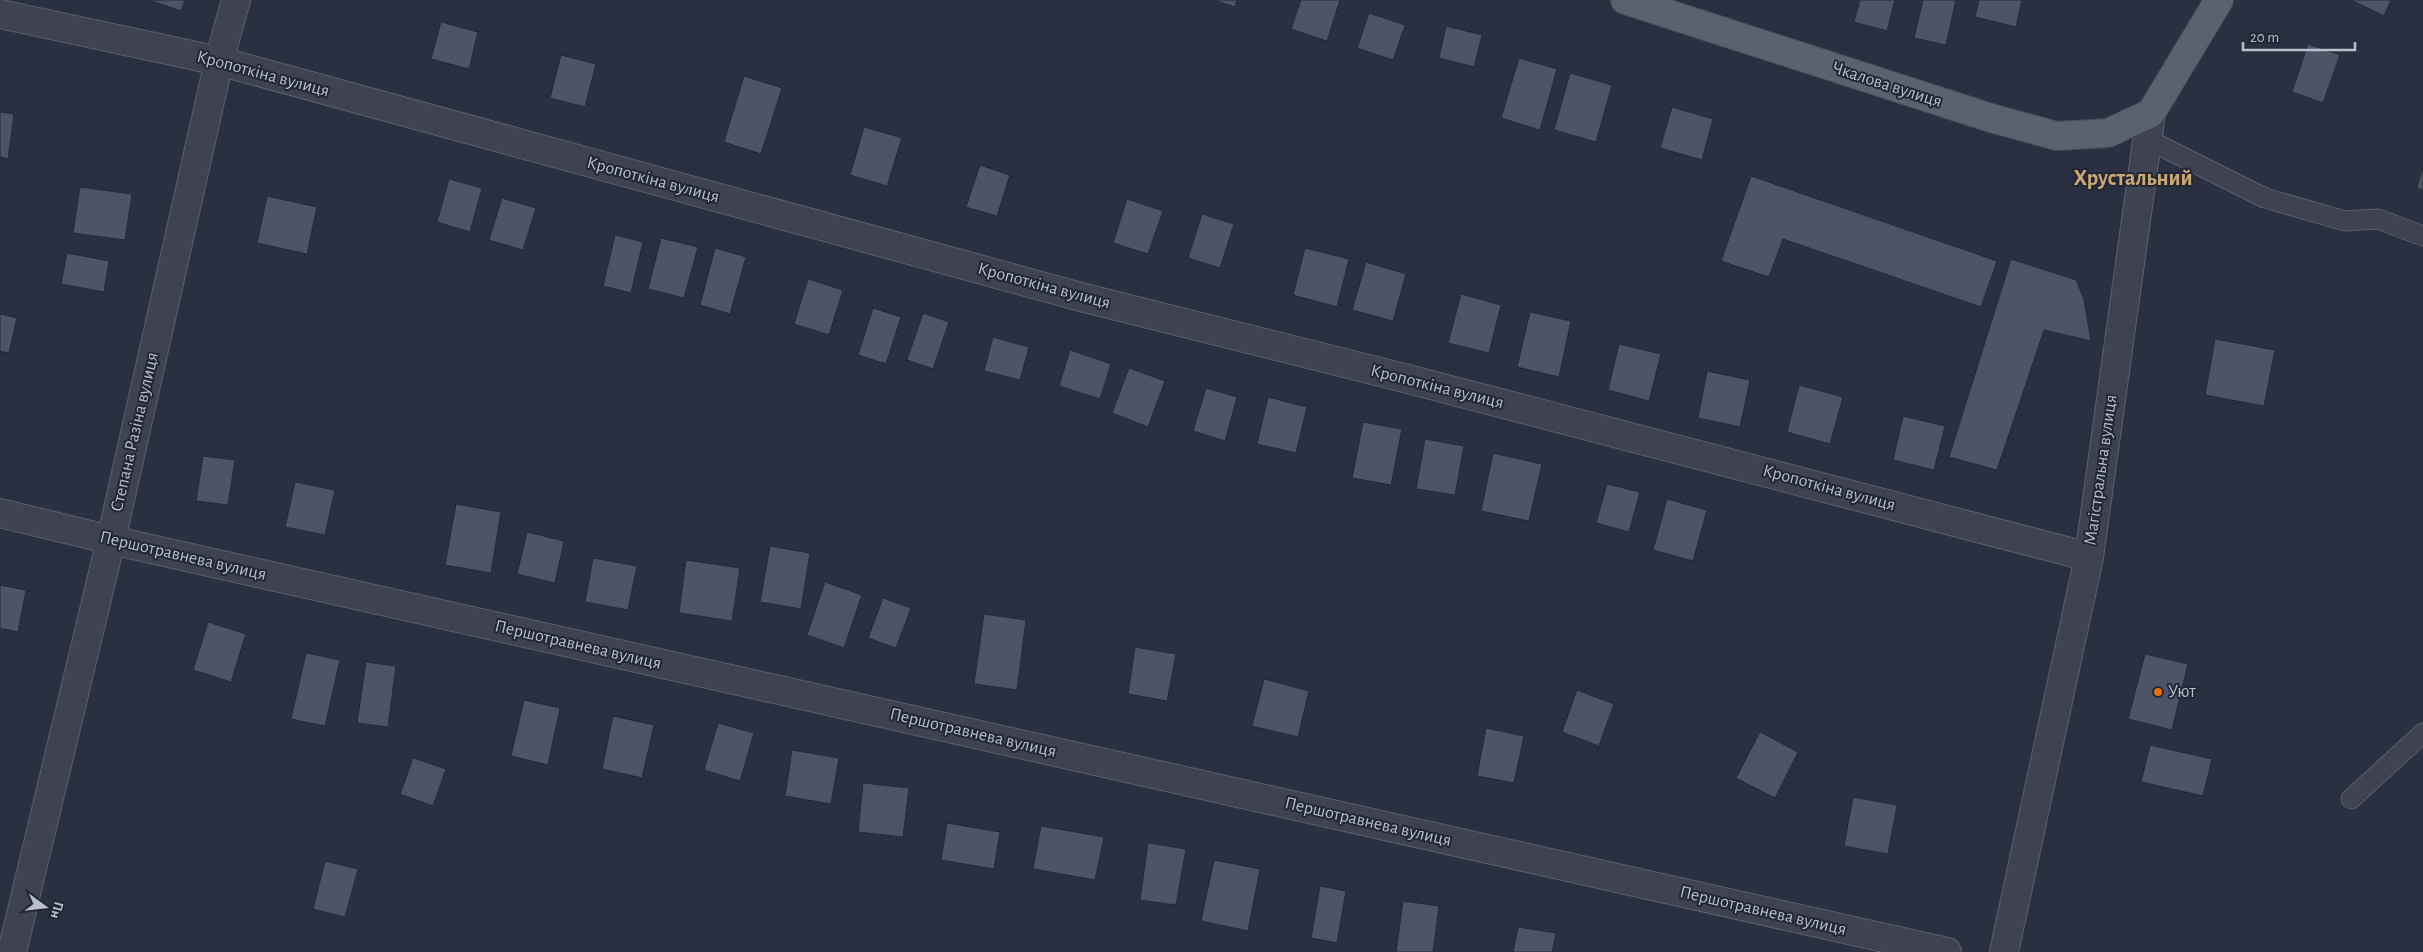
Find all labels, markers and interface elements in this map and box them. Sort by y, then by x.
scale bar [2243,20,2356,52]
text: 20 m [2250,30,2279,45]
street label: Кропоткіна вулиця [195,48,331,100]
street label: Чкалова вулиця [1830,59,1944,111]
street label: Кропоткіна вулиця [585,154,721,206]
district label: Хрустальний [2073,167,2193,190]
street label: Кропоткіна вулиця [976,260,1112,312]
street label: Степана Разіна вулиця [108,351,162,513]
street label: Кропоткіна вулиця [1368,362,1506,412]
street label: Магістральна вулиця [2082,393,2120,547]
street label: Кропоткіна вулиця [1761,462,1897,514]
street label: Першотравнева вулиця [98,528,268,584]
street label: Першотравнева вулиця [493,617,663,673]
place label: Уют [2168,683,2196,701]
marker: Уют [2152,686,2164,698]
street label: Першотравнева вулиця [888,705,1058,761]
street label: Першотравнева вулиця [1283,794,1453,850]
north arrow [20,882,70,932]
street label: Першотравнева вулиця [1678,883,1848,939]
text: Пн [48,900,66,920]

